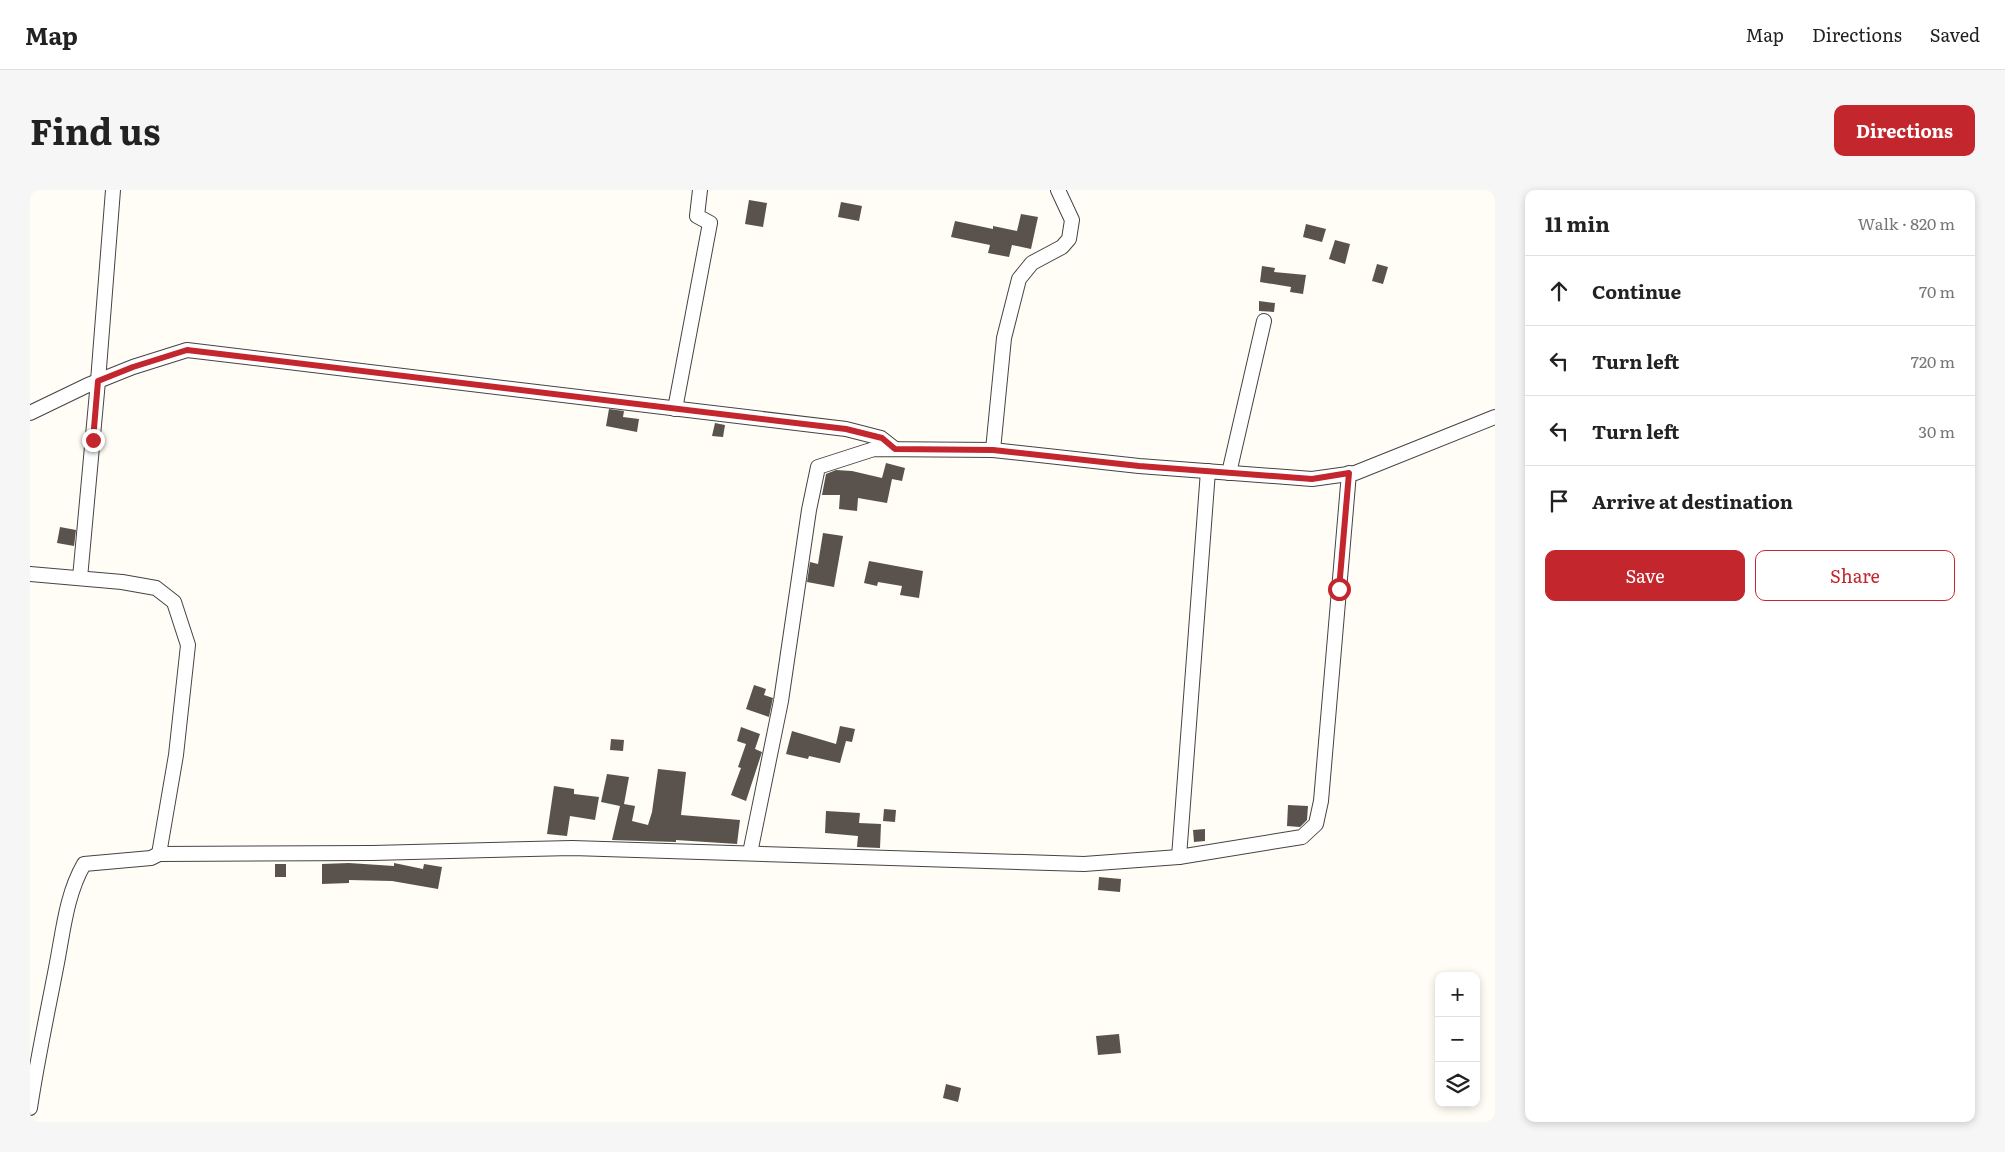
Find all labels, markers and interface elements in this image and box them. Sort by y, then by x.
text: Map [25,17,78,52]
text: Map [1746,21,1784,48]
text: Directions [1812,21,1902,48]
text: Saved [1930,21,1980,48]
text: Find us [30,104,160,156]
button: Directions [1834,105,1975,156]
text: 11 min [1545,207,1610,238]
text: Walk · 820 m [1858,211,1955,235]
icon: ahead [1545,277,1573,305]
text: Continue [1592,277,1681,305]
text: 70 m [1919,279,1955,303]
icon: left [1545,347,1573,375]
text: Turn left [1592,347,1679,375]
text: 720 m [1911,349,1955,373]
icon: left [1545,417,1573,445]
text: Turn left [1592,417,1679,445]
text: 30 m [1918,419,1955,443]
route end [82,429,105,452]
icon: arrive [1545,487,1573,515]
text: Arrive at destination [1592,487,1793,515]
button: Save [1545,550,1745,601]
button: Share [1755,550,1955,601]
route start [1328,578,1351,601]
map controls [1435,972,1480,1107]
button: + [1435,972,1480,1017]
button: − [1435,1017,1480,1062]
button: layers [1435,1062,1480,1107]

